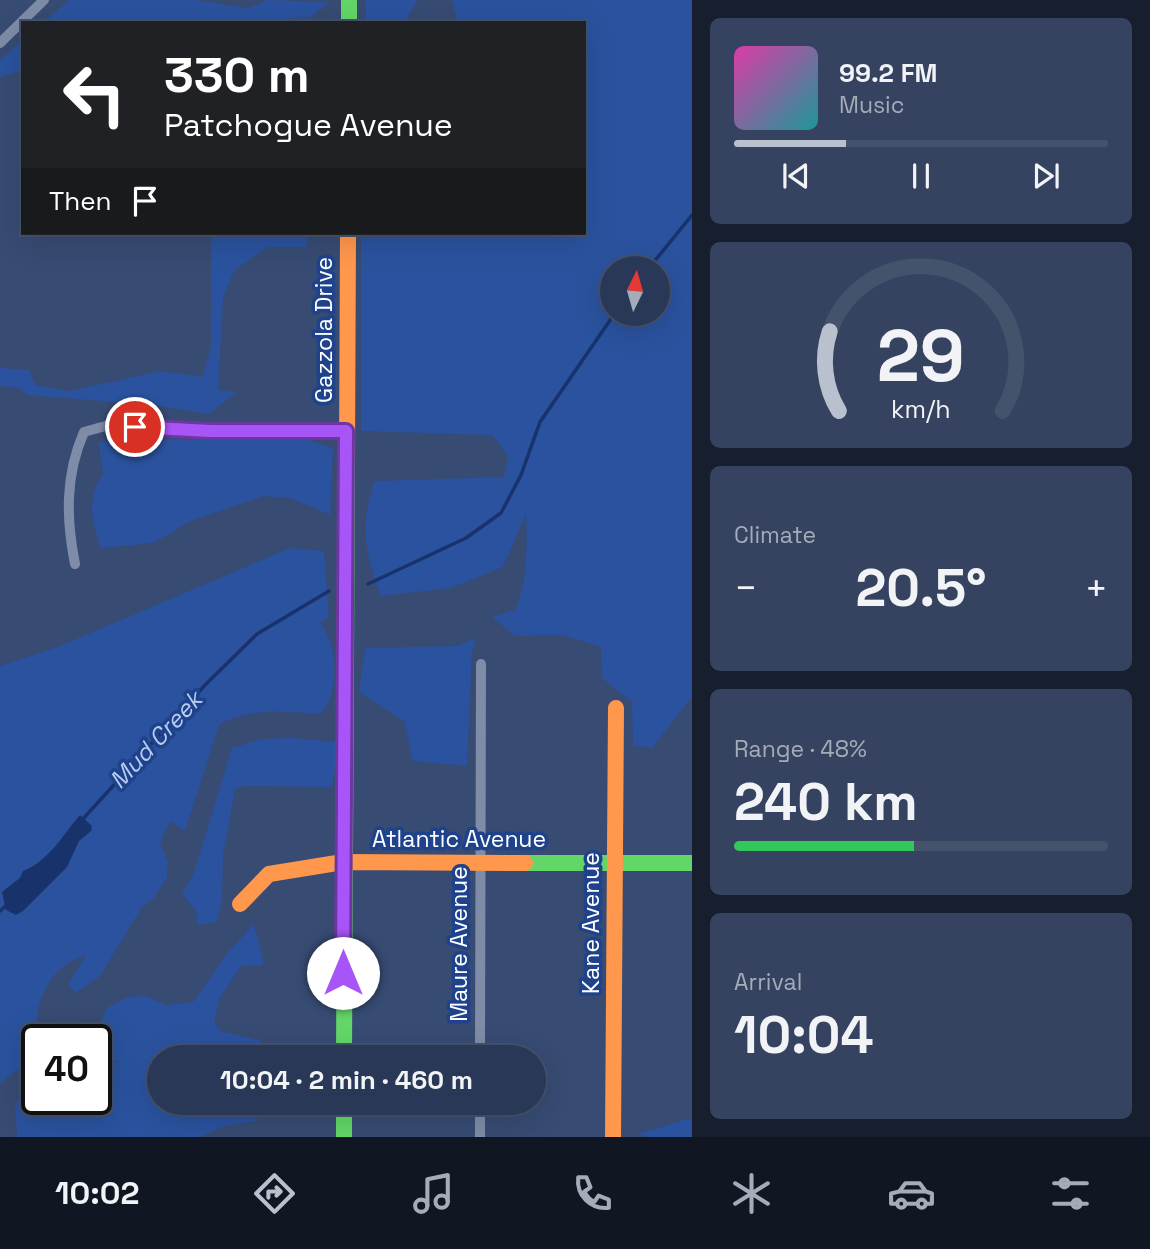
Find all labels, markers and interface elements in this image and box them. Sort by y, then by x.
text: 330 m [164,44,310,106]
icon: left [49,49,140,140]
text: 99.2 FM [839,56,938,90]
text: Music [839,90,904,120]
text: Patchogue Avenue [164,105,453,145]
icon: previous [777,157,815,195]
icon: pause [902,157,940,195]
icon: next [1027,157,1065,195]
icon: arrive [126,182,164,220]
text: Then [49,184,112,218]
north arrow [600,256,670,326]
map controls [600,256,670,326]
street label: Gazzola Drive [309,257,339,403]
text: 29 [877,309,965,402]
text: km/h [891,392,951,424]
pin [105,397,165,457]
icon: arrive [116,408,154,446]
text: Climate [734,520,816,550]
text: 20.5° [855,555,987,621]
text: − [734,564,758,612]
text: + [1084,564,1108,612]
water label: Mud Creek [103,682,211,795]
text: Range · 48% [734,734,867,764]
text: 240 km [734,769,918,835]
street label: Atlantic Avenue [372,824,546,854]
street label: Kane Avenue [576,852,606,994]
street label: Maure Avenue [444,866,474,1022]
position arrow [306,936,380,1010]
text: Arrival [734,967,802,997]
text: 10:04 [734,1002,873,1068]
speed limit sign: 40 [21,1024,112,1115]
text: 10:04 · 2 min · 460 m [220,1063,473,1097]
icon: directions [250,1169,299,1218]
icon: music [409,1169,458,1218]
icon: phone [568,1169,617,1218]
icon: climate [727,1169,776,1218]
icon: car [887,1169,936,1218]
icon: filters [1046,1169,1095,1218]
text: 10:02 [55,1173,140,1213]

